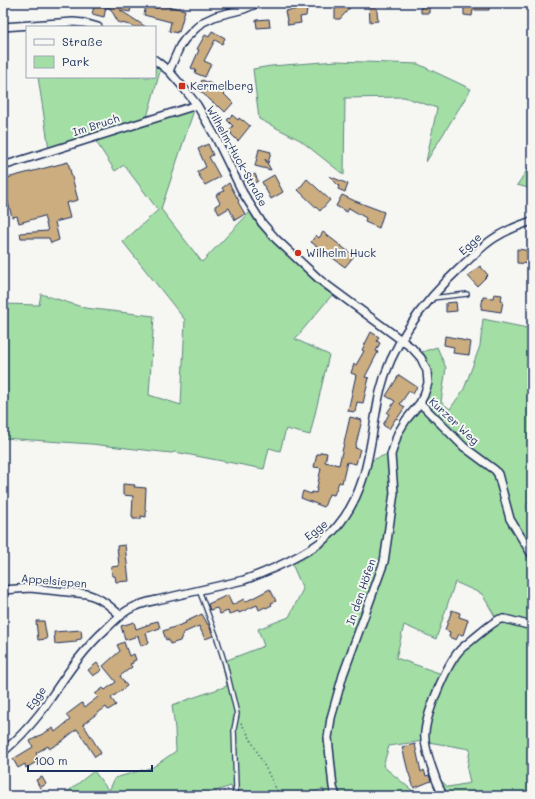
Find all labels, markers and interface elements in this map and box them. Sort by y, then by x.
legend [26,26,156,78]
text: Straße [62,33,103,49]
text: Park [62,53,89,69]
place label: Kermelberg [190,78,253,93]
marker: Kermelberg [177,81,187,91]
street label: Wilhelm-Huck-Straße [203,103,271,209]
street label: Im Bruch [71,110,121,139]
street label: Egge [455,229,484,258]
place label: Wilhelm Huck [306,245,376,260]
marker: Wilhelm Huck [293,248,303,258]
street label: Kurzer Weg [426,394,483,448]
street label: Egge [301,516,331,543]
street label: In den Höfen [342,557,379,627]
street label: Appelsiepen [21,570,88,591]
street label: Egge [22,683,49,713]
scale bar [28,747,152,773]
text: 100 m [34,752,68,768]

